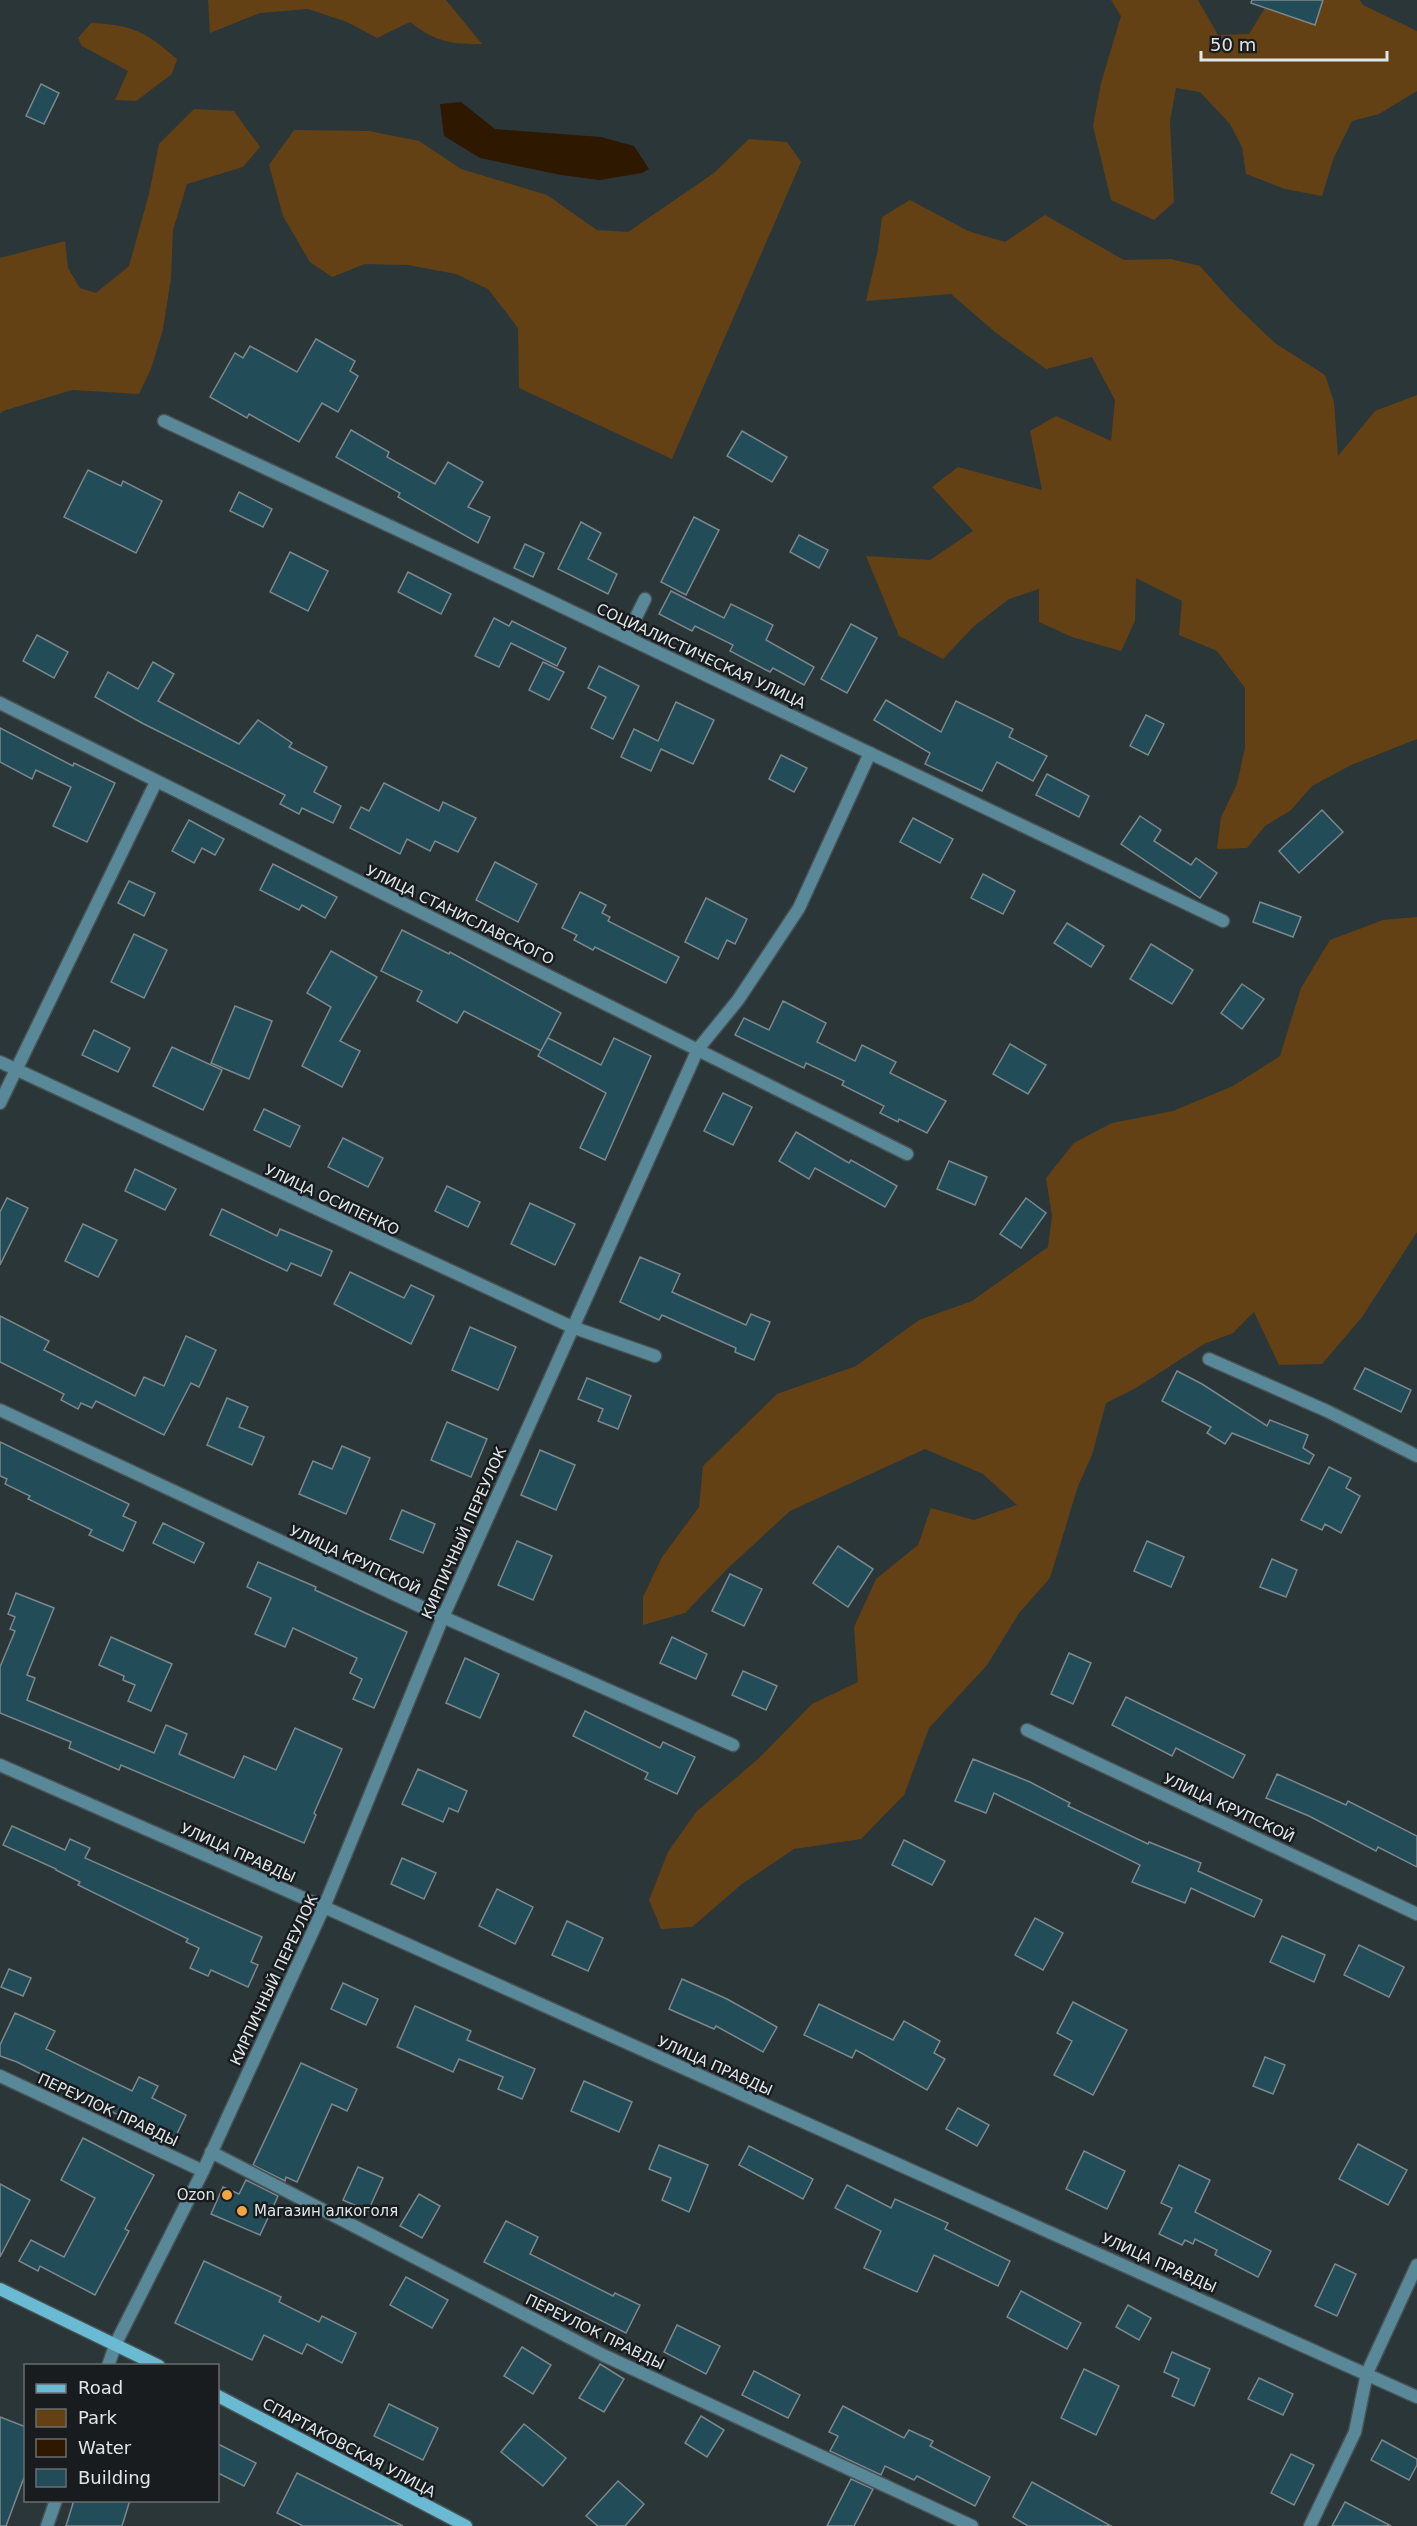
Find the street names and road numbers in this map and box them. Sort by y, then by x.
street label: СОЦИАЛИСТИЧЕСКАЯ УЛИЦА [594,600,809,713]
street label: УЛИЦА СТАНИСЛАВСКОГО [363,862,557,968]
street label: УЛИЦА ОСИПЕНКО [262,1161,402,1239]
street label: КИРПИЧНЫЙ ПЕРЕУЛОК [417,1443,510,1622]
street label: УЛИЦА КРУПСКОЙ [287,1521,424,1598]
street label: УЛИЦА КРУПСКОЙ [1161,1769,1298,1846]
street label: УЛИЦА ПРАВДЫ [178,1820,298,1886]
street label: КИРПИЧНЫЙ ПЕРЕУЛОК [226,1891,322,2068]
street label: УЛИЦА ПРАВДЫ [655,2033,775,2099]
street label: ПЕРЕУЛОК ПРАВДЫ [35,2070,181,2150]
street label: УЛИЦА ПРАВДЫ [1099,2230,1219,2296]
street label: ПЕРЕУЛОК ПРАВДЫ [522,2290,668,2374]
street label: СПАРТАКОВСКАЯ УЛИЦА [259,2395,439,2502]

